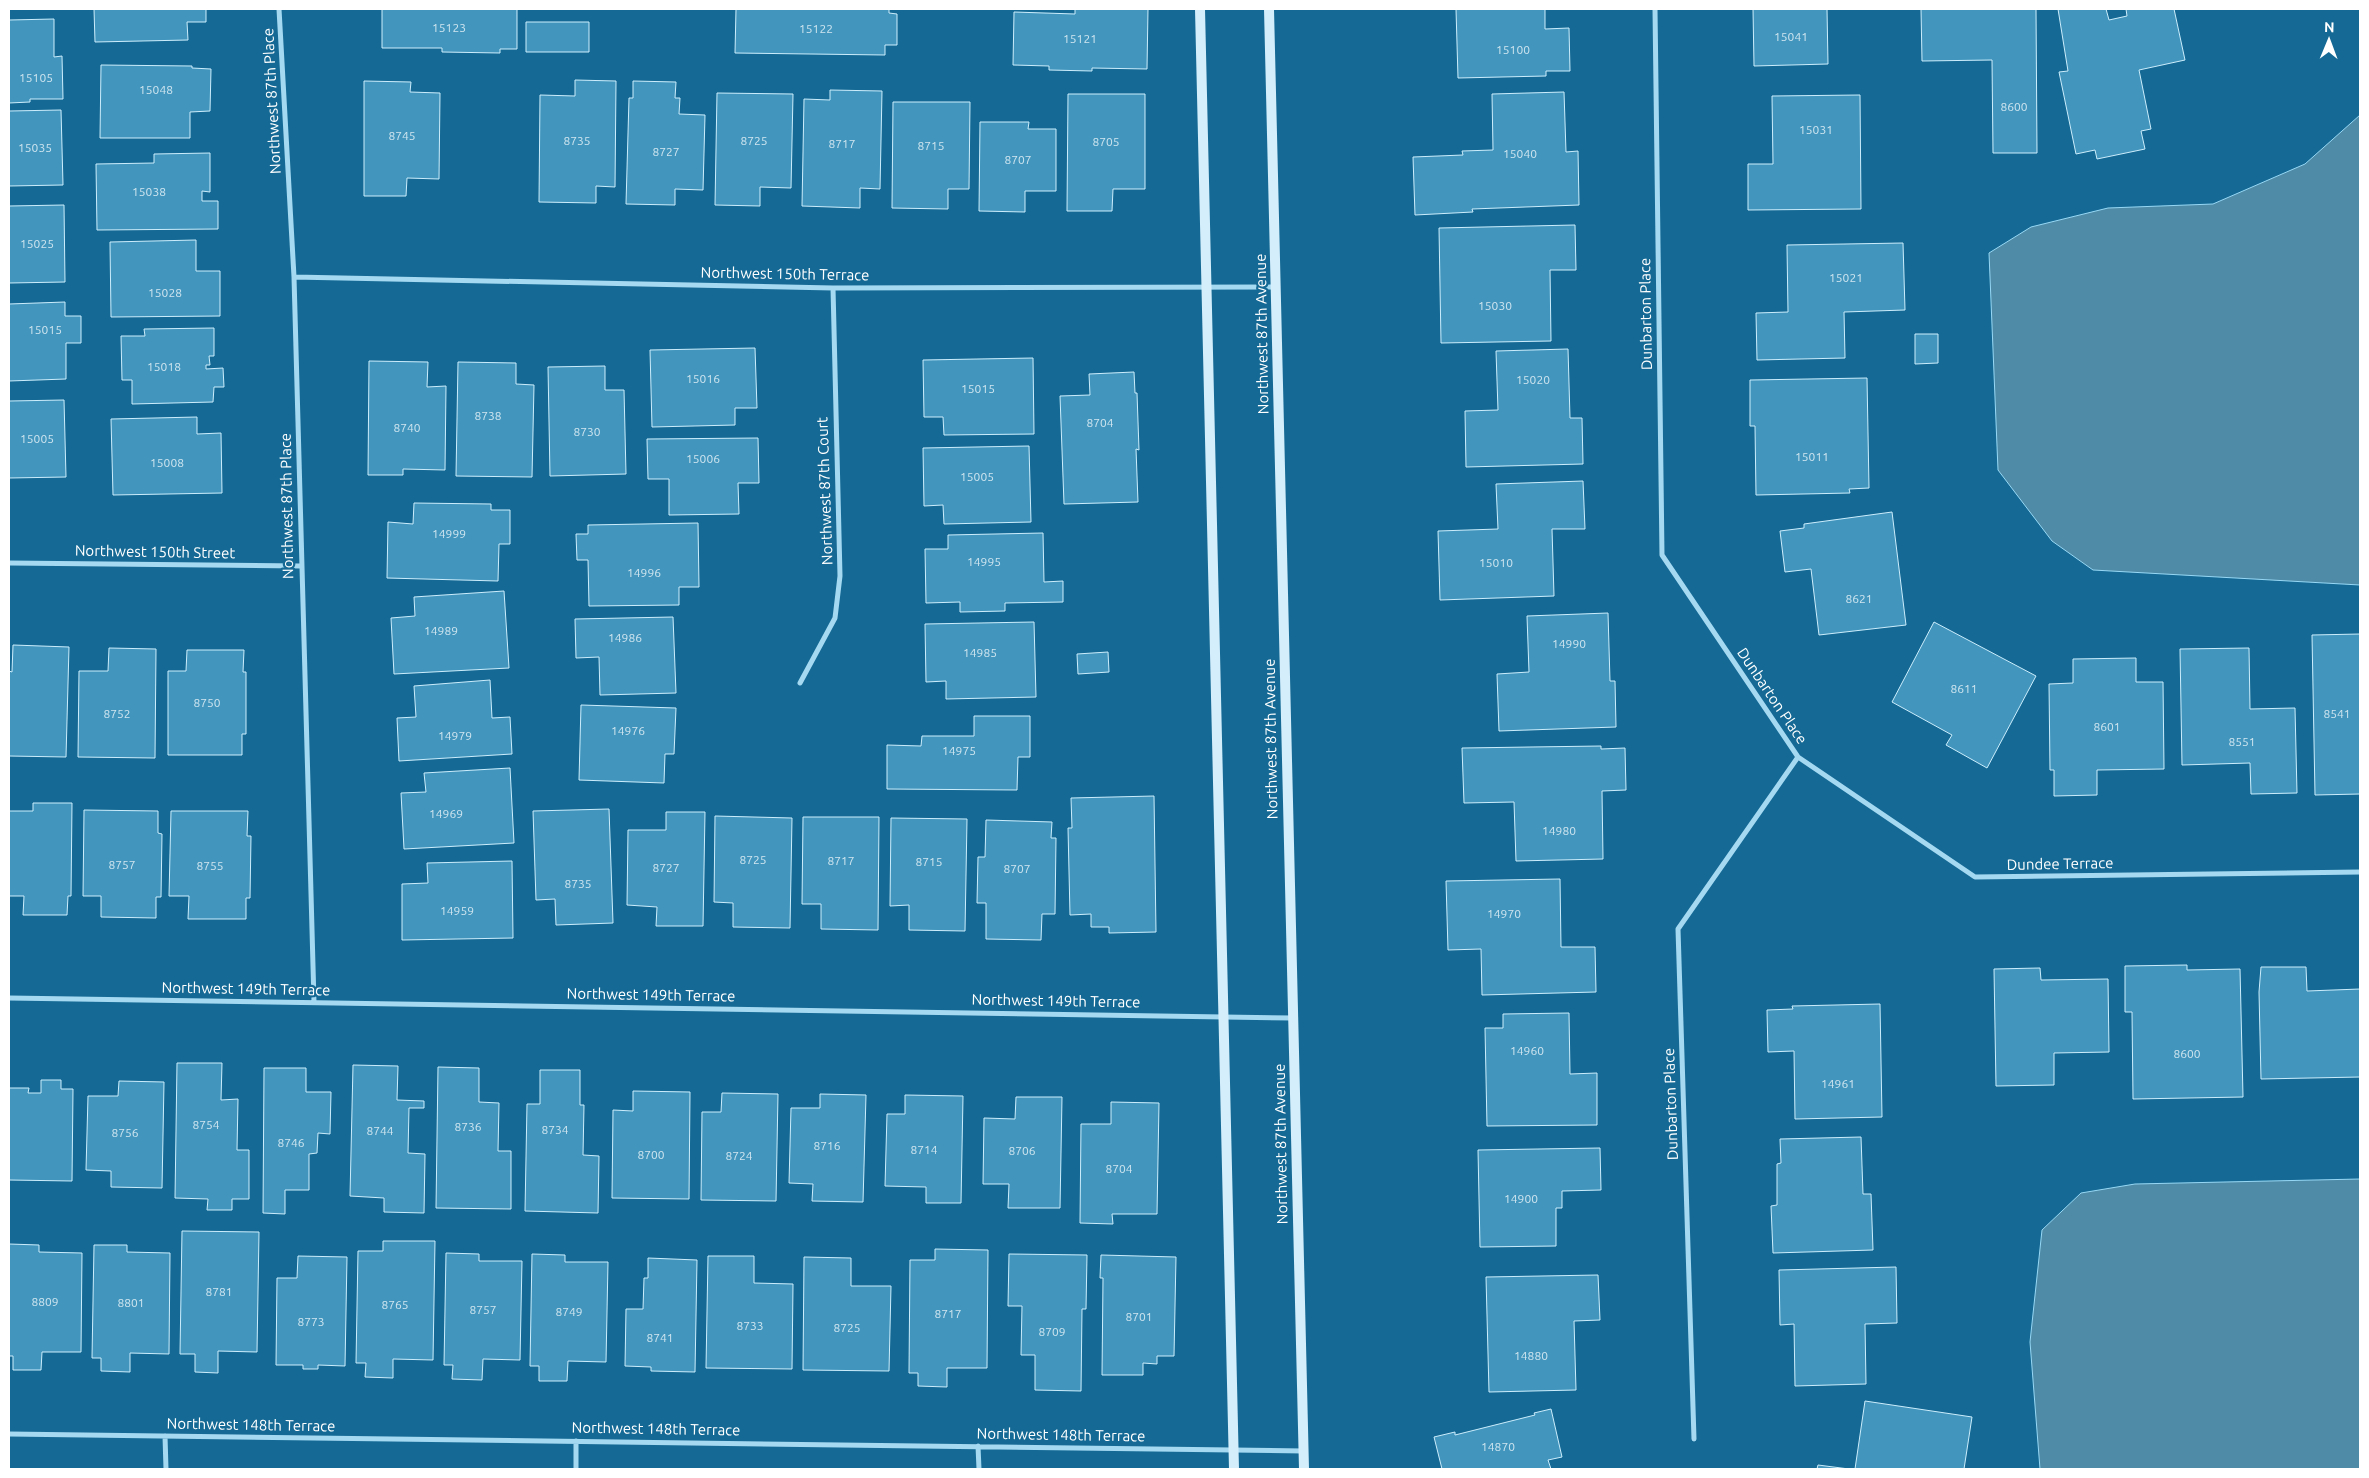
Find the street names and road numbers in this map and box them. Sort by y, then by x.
street label: Northwest 87th Place [259,28,284,174]
street label: Northwest 87th Avenue [1252,254,1271,415]
street label: Dunbarton Place [1636,258,1655,370]
street label: Northwest 150th Terrace [700,264,870,283]
street label: Northwest 87th Court [813,417,836,565]
street label: Northwest 87th Place [277,433,296,579]
street label: Northwest 150th Street [75,542,236,561]
street label: Dunbarton Place [1734,644,1811,747]
street label: Northwest 87th Avenue [1261,659,1280,820]
street label: Dundee Terrace [2007,854,2113,873]
street label: Northwest 149th Terrace [161,979,331,998]
street label: Northwest 149th Terrace [566,985,736,1004]
street label: Northwest 149th Terrace [971,991,1141,1010]
street label: Dunbarton Place [1660,1048,1681,1160]
street label: Northwest 87th Avenue [1271,1064,1290,1225]
street label: Northwest 148th Terrace [166,1415,336,1434]
street label: Northwest 148th Terrace [571,1419,741,1438]
street label: Northwest 148th Terrace [976,1425,1146,1444]

